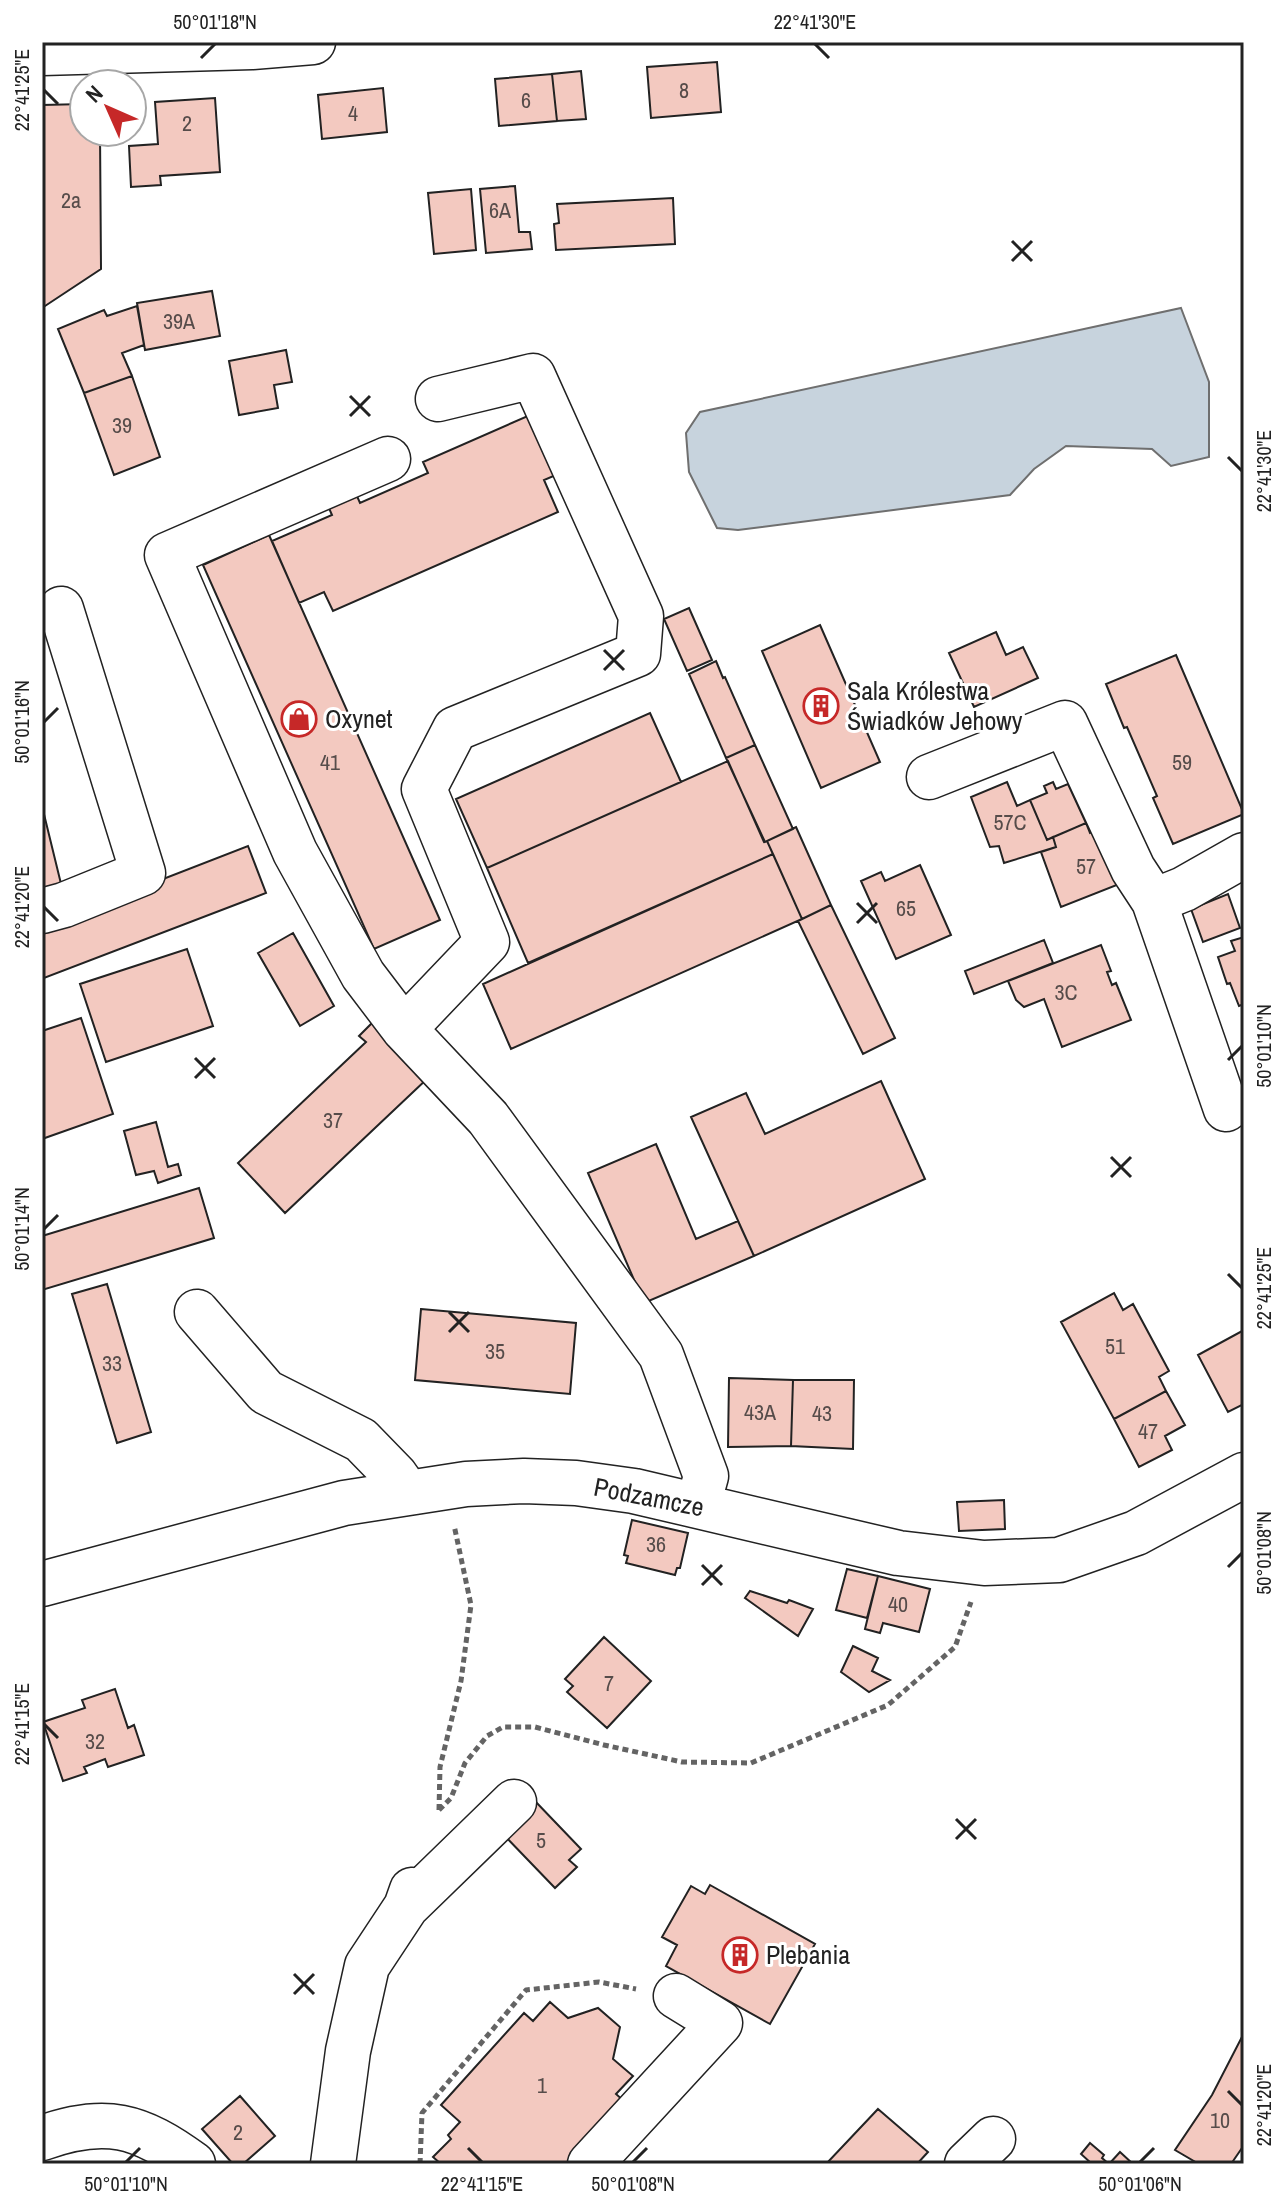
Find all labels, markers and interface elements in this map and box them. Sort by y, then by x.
text: 50°01'18"N [173,8,257,35]
text: 22°41'30"E [774,8,856,35]
text: 22°41'25"E [8,49,35,131]
north arrow [68,68,148,148]
house number: 8 [679,75,689,105]
text: N [79,79,109,109]
house number: 6 [521,85,531,115]
house number: 4 [348,98,358,128]
house number: 2 [182,108,192,138]
house number: 2a [61,185,81,215]
house number: 6A [489,195,512,225]
house number: 39A [163,306,196,336]
house number: 39 [112,410,132,440]
text: 22°41'30"E [1250,430,1277,512]
place label: Sala Królestwa Świadków Jehowy [847,673,1023,738]
text: 50°01'16"N [8,680,35,764]
building icon: Sala Królestwa Świadków Jehowy [802,687,840,725]
shop icon: Oxynet [280,700,318,738]
place label: Oxynet [325,701,393,736]
house number: 41 [320,747,340,777]
house number: 59 [1172,747,1192,777]
house number: 57C [993,807,1027,837]
house number: 57 [1076,851,1096,881]
text: 22°41'20"E [8,866,35,948]
house number: 65 [896,893,916,923]
house number: 3C [1054,977,1078,1007]
text: 50°01'10"N [1250,1004,1277,1088]
house number: 37 [323,1105,343,1135]
text: 50°01'14"N [8,1187,35,1271]
text: 22°41'25"E [1250,1247,1277,1329]
house number: 51 [1105,1331,1125,1361]
house number: 35 [485,1336,505,1366]
house number: 33 [102,1348,122,1378]
house number: 43A [744,1397,777,1427]
house number: 43 [812,1398,832,1428]
house number: 47 [1138,1416,1158,1446]
street label: Podzamcze [591,1469,707,1524]
text: 50°01'08"N [1250,1511,1277,1595]
house number: 36 [646,1529,666,1559]
house number: 40 [888,1589,908,1619]
house number: 7 [604,1668,614,1698]
text: 22°41'15"E [8,1683,35,1765]
house number: 32 [85,1726,105,1756]
house number: 5 [536,1825,546,1855]
building icon: Plebania [721,1936,759,1974]
place label: Plebania [766,1937,850,1972]
text: 22°41'20"E [1250,2064,1277,2146]
house number: 1 [537,2070,547,2100]
house number: 10 [1210,2105,1230,2135]
house number: 2 [233,2117,243,2147]
text: 50°01'10"N [84,2170,168,2197]
text: 22°41'15"E [441,2170,523,2197]
text: 50°01'08"N [591,2170,675,2197]
text: 50°01'06"N [1098,2170,1182,2197]

